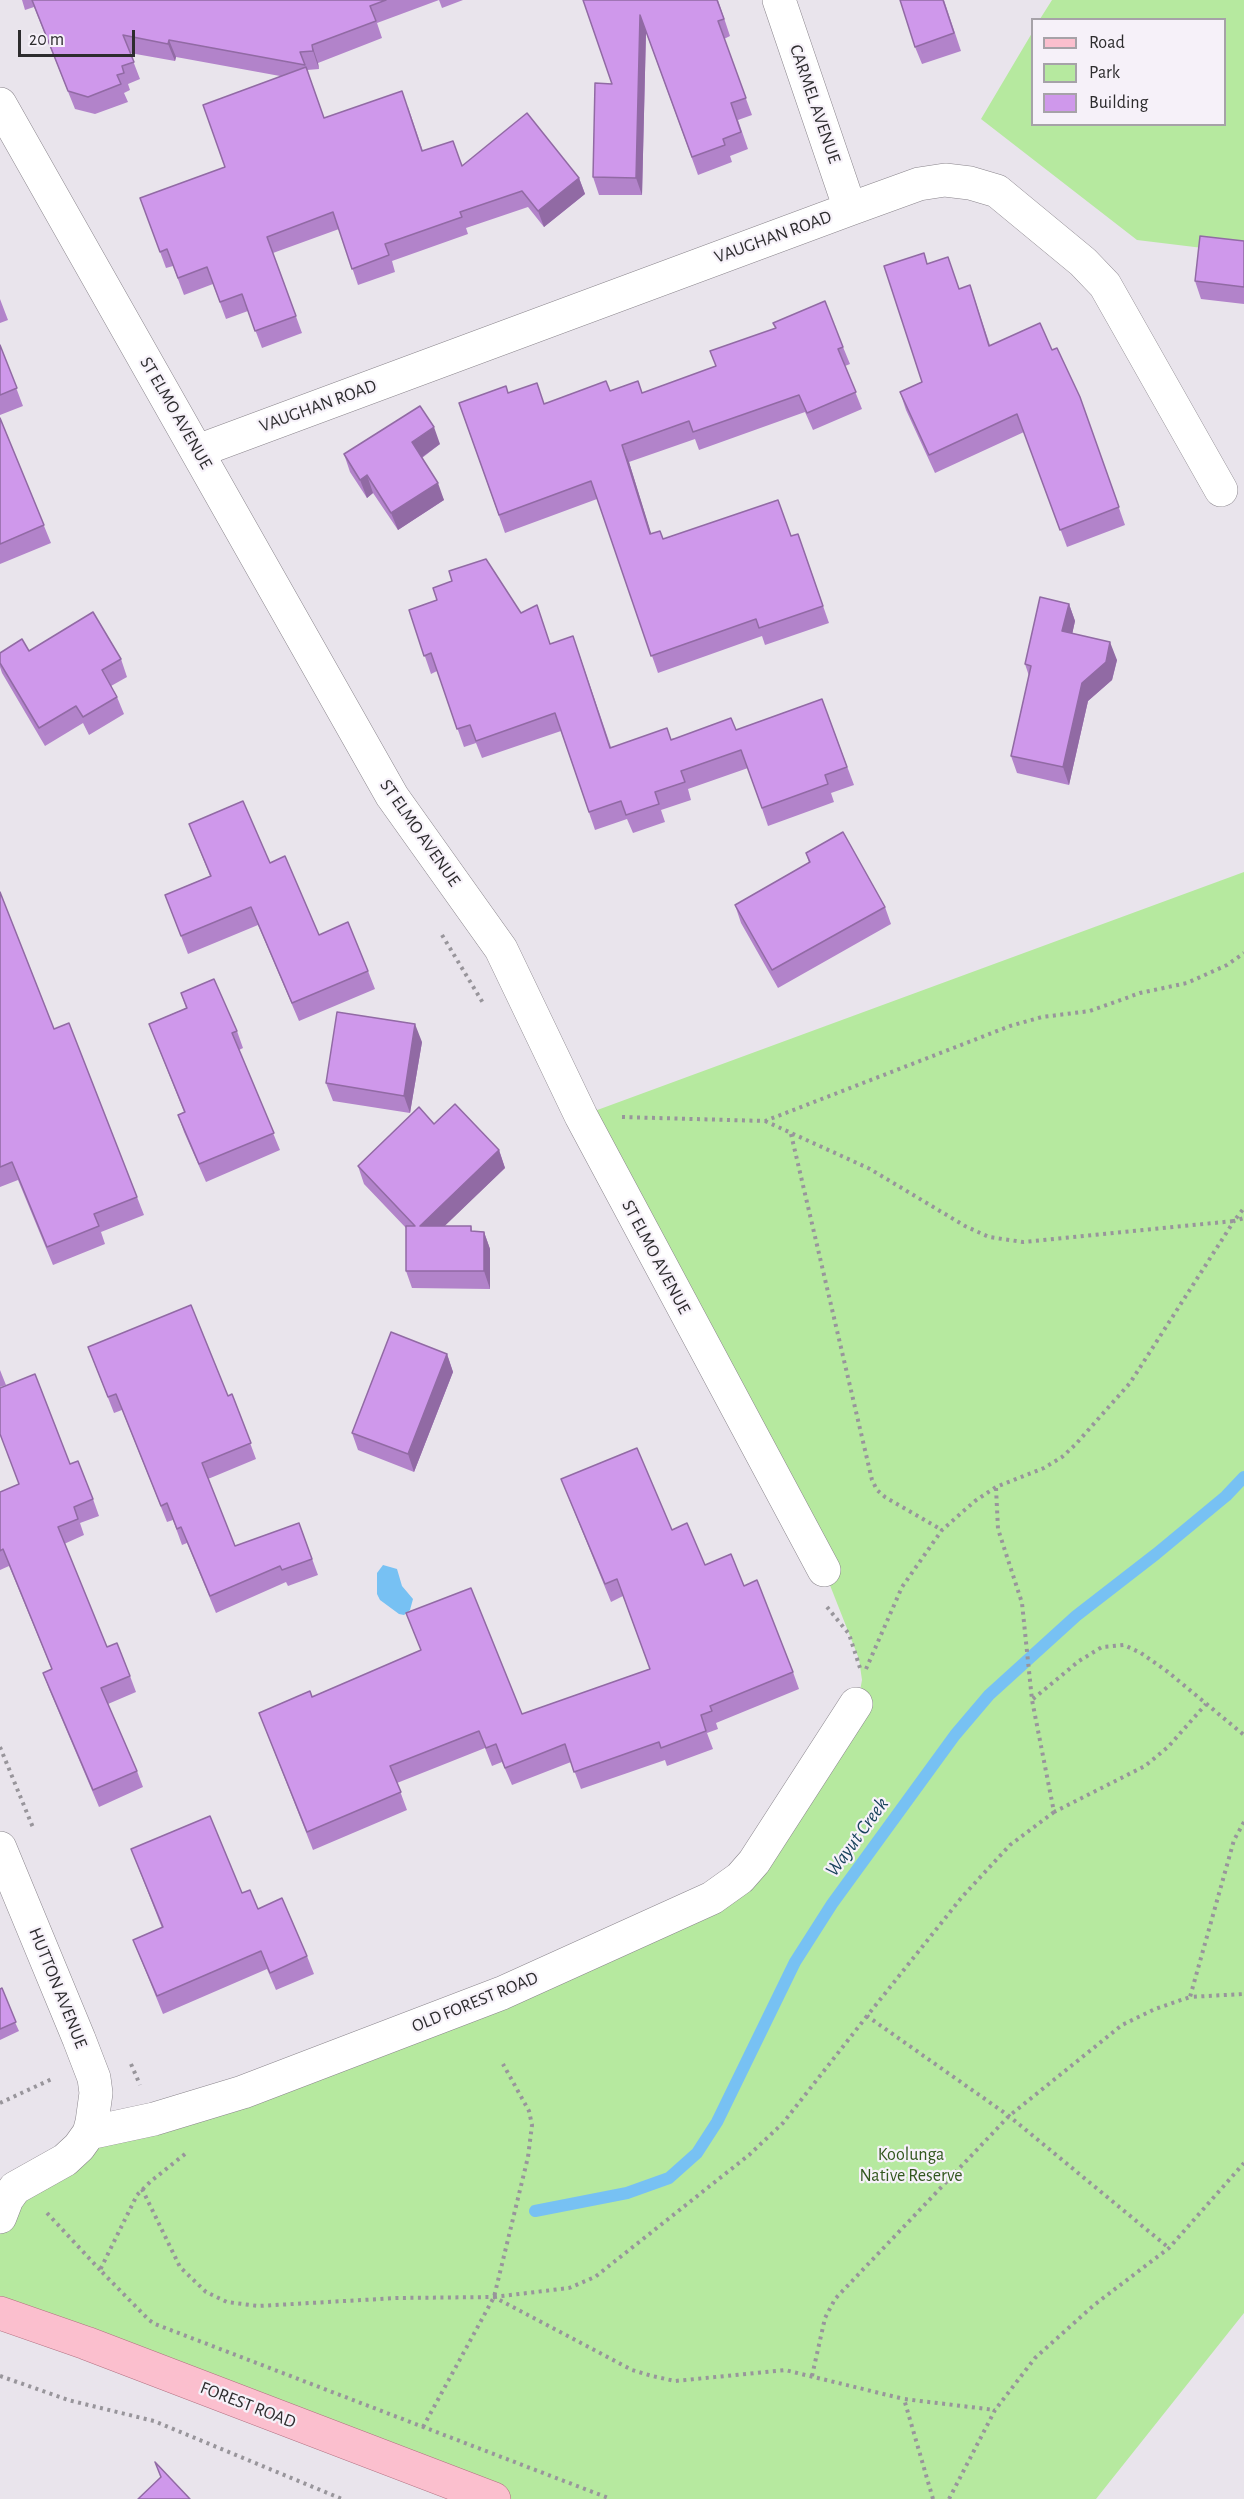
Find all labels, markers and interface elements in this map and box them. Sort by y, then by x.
scale bar [21,18,138,56]
legend [1031,18,1226,126]
text: 20 m [29,31,64,49]
text: Road [1089,34,1125,52]
street label: CARMEL AVENUE [785,42,845,166]
text: Park [1089,64,1120,82]
text: Building [1089,94,1148,112]
street label: VAUGHAN ROAD [712,206,834,268]
street label: ST ELMO AVENUE [135,353,217,473]
street label: VAUGHAN ROAD [257,375,379,437]
street label: ST ELMO AVENUE [375,775,465,891]
street label: ST ELMO AVENUE [617,1196,695,1318]
water label: Wayut Creek [820,1793,894,1881]
street label: HUTTON AVENUE [24,1924,92,2052]
street label: OLD FOREST ROAD [409,1967,541,2037]
park label: Koolunga Native Reserve [859,2144,963,2186]
street label: FOREST ROAD [197,2377,299,2433]

